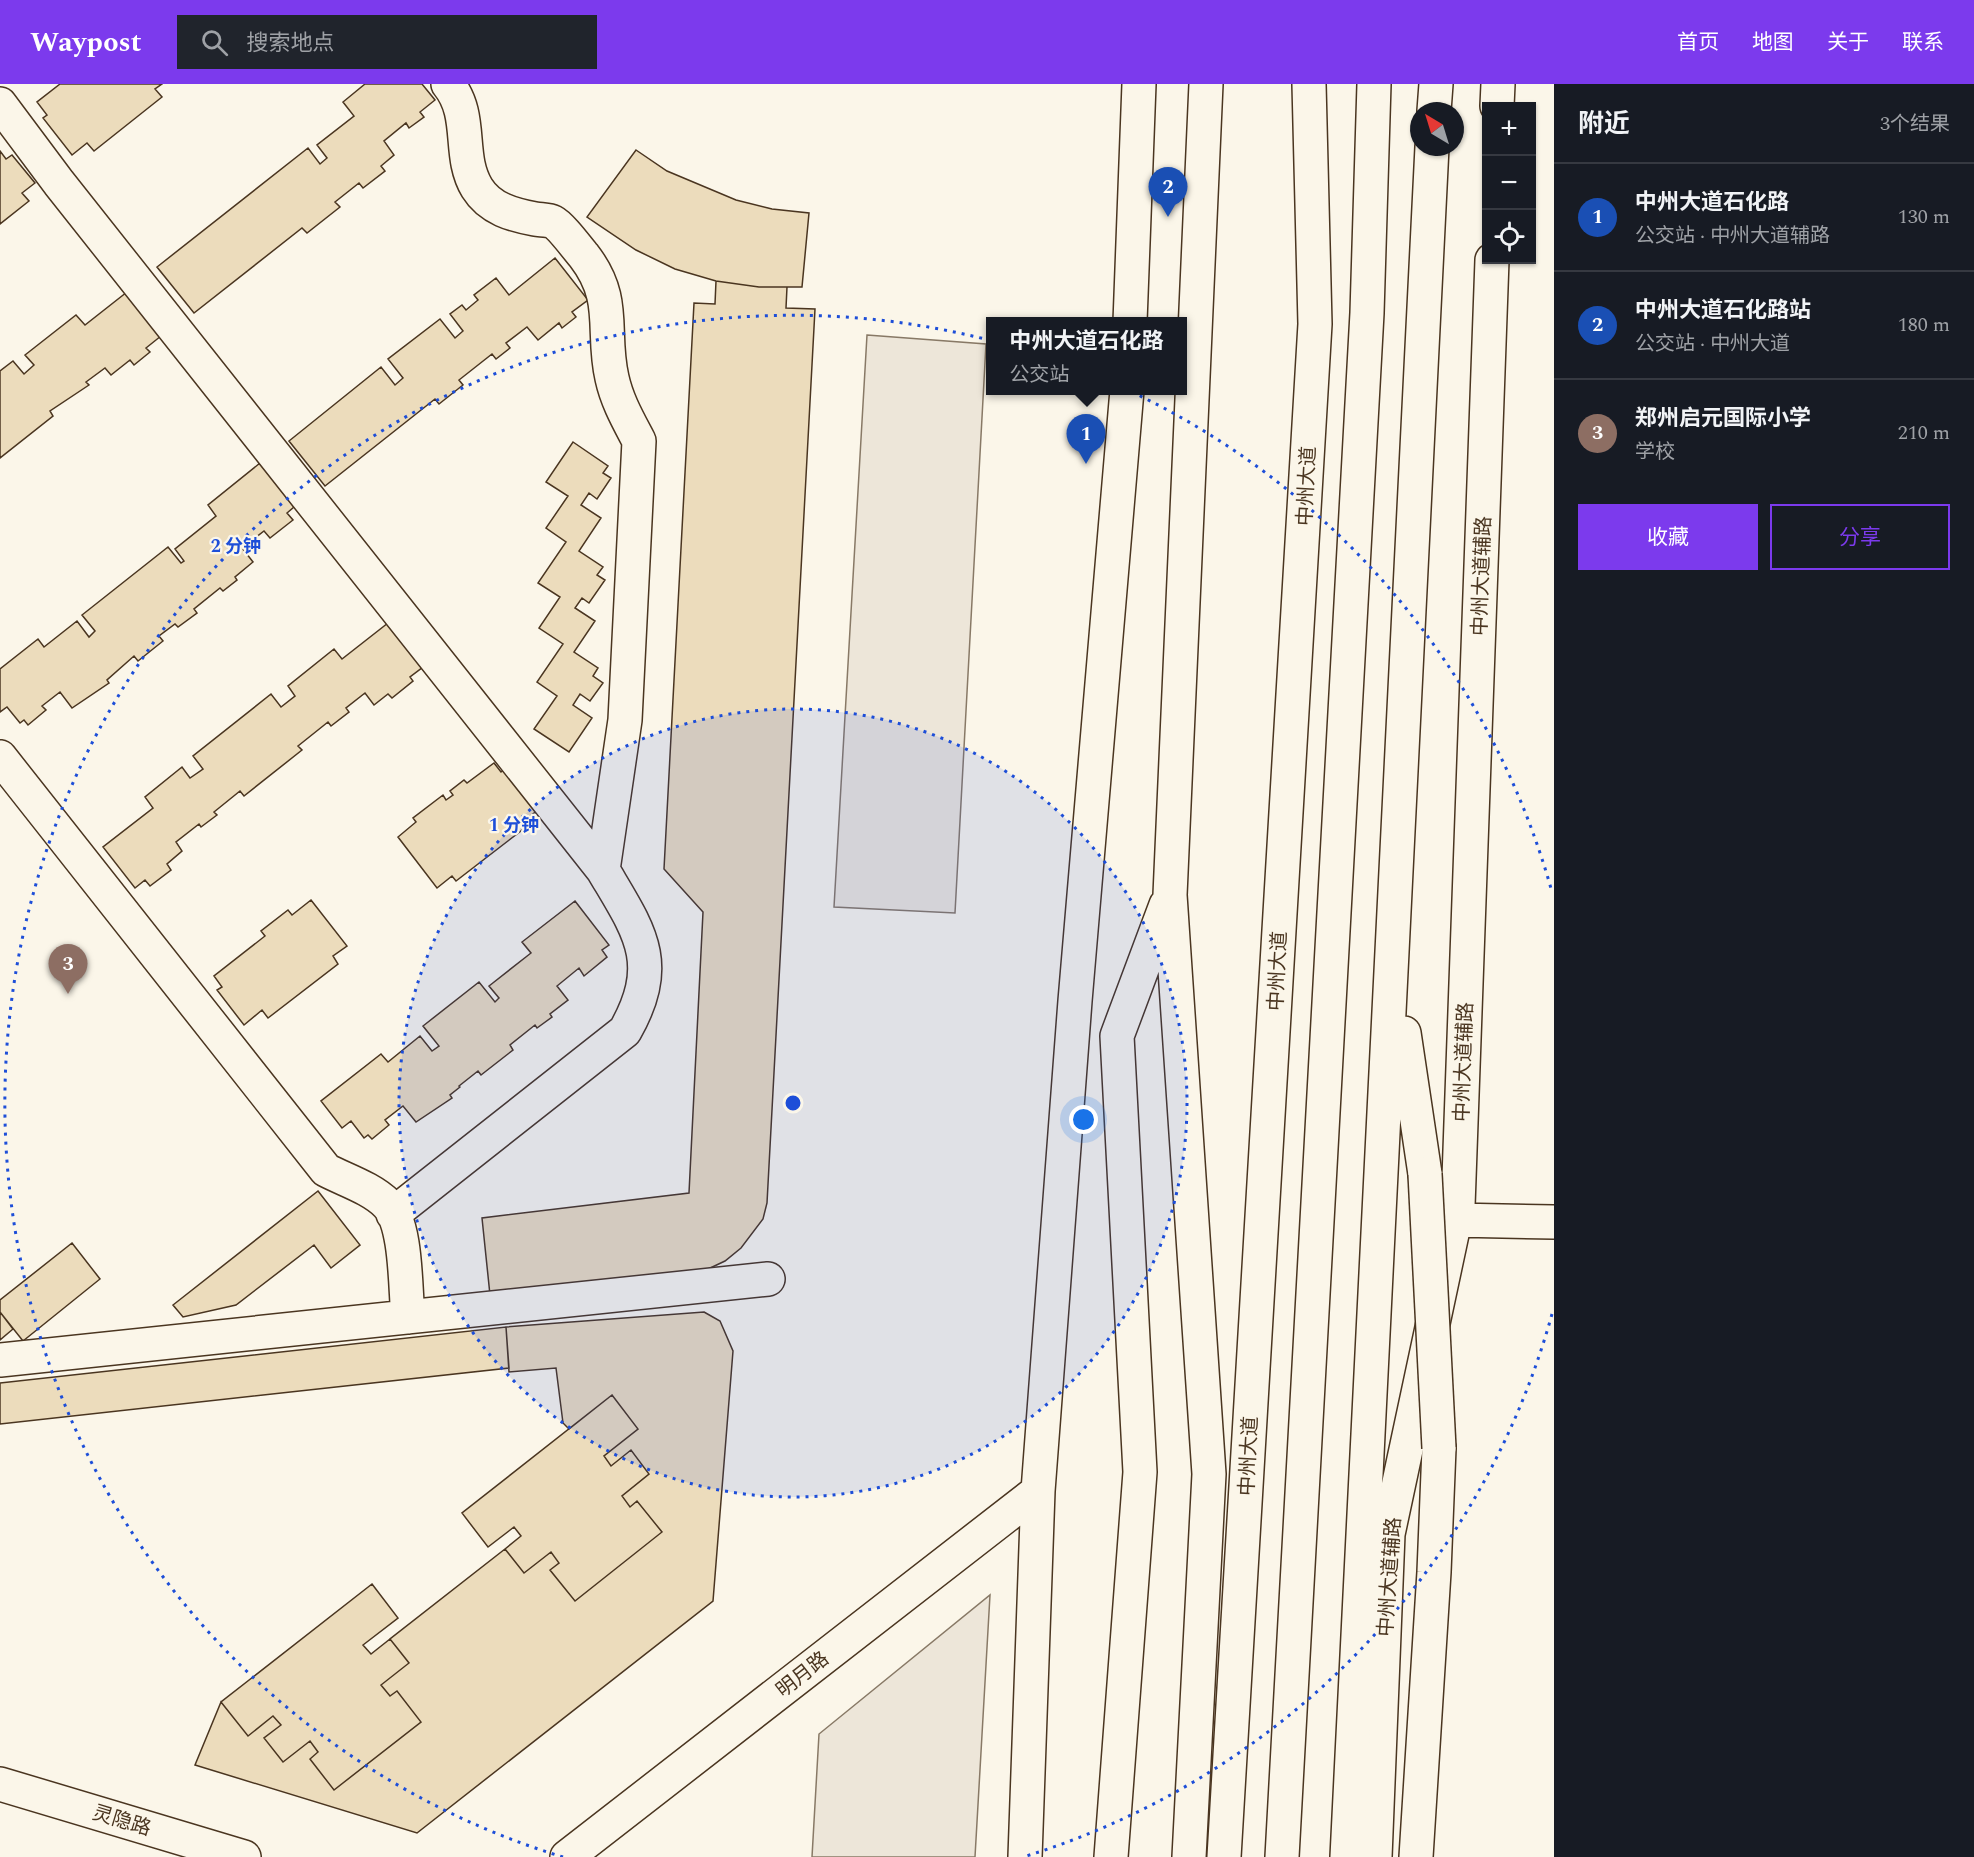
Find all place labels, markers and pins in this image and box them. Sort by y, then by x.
pin: 2 [1148,168,1188,217]
pin: 1 [1066,414,1106,464]
pin: 3 [48,944,88,994]
centre of rings [783,1093,803,1113]

